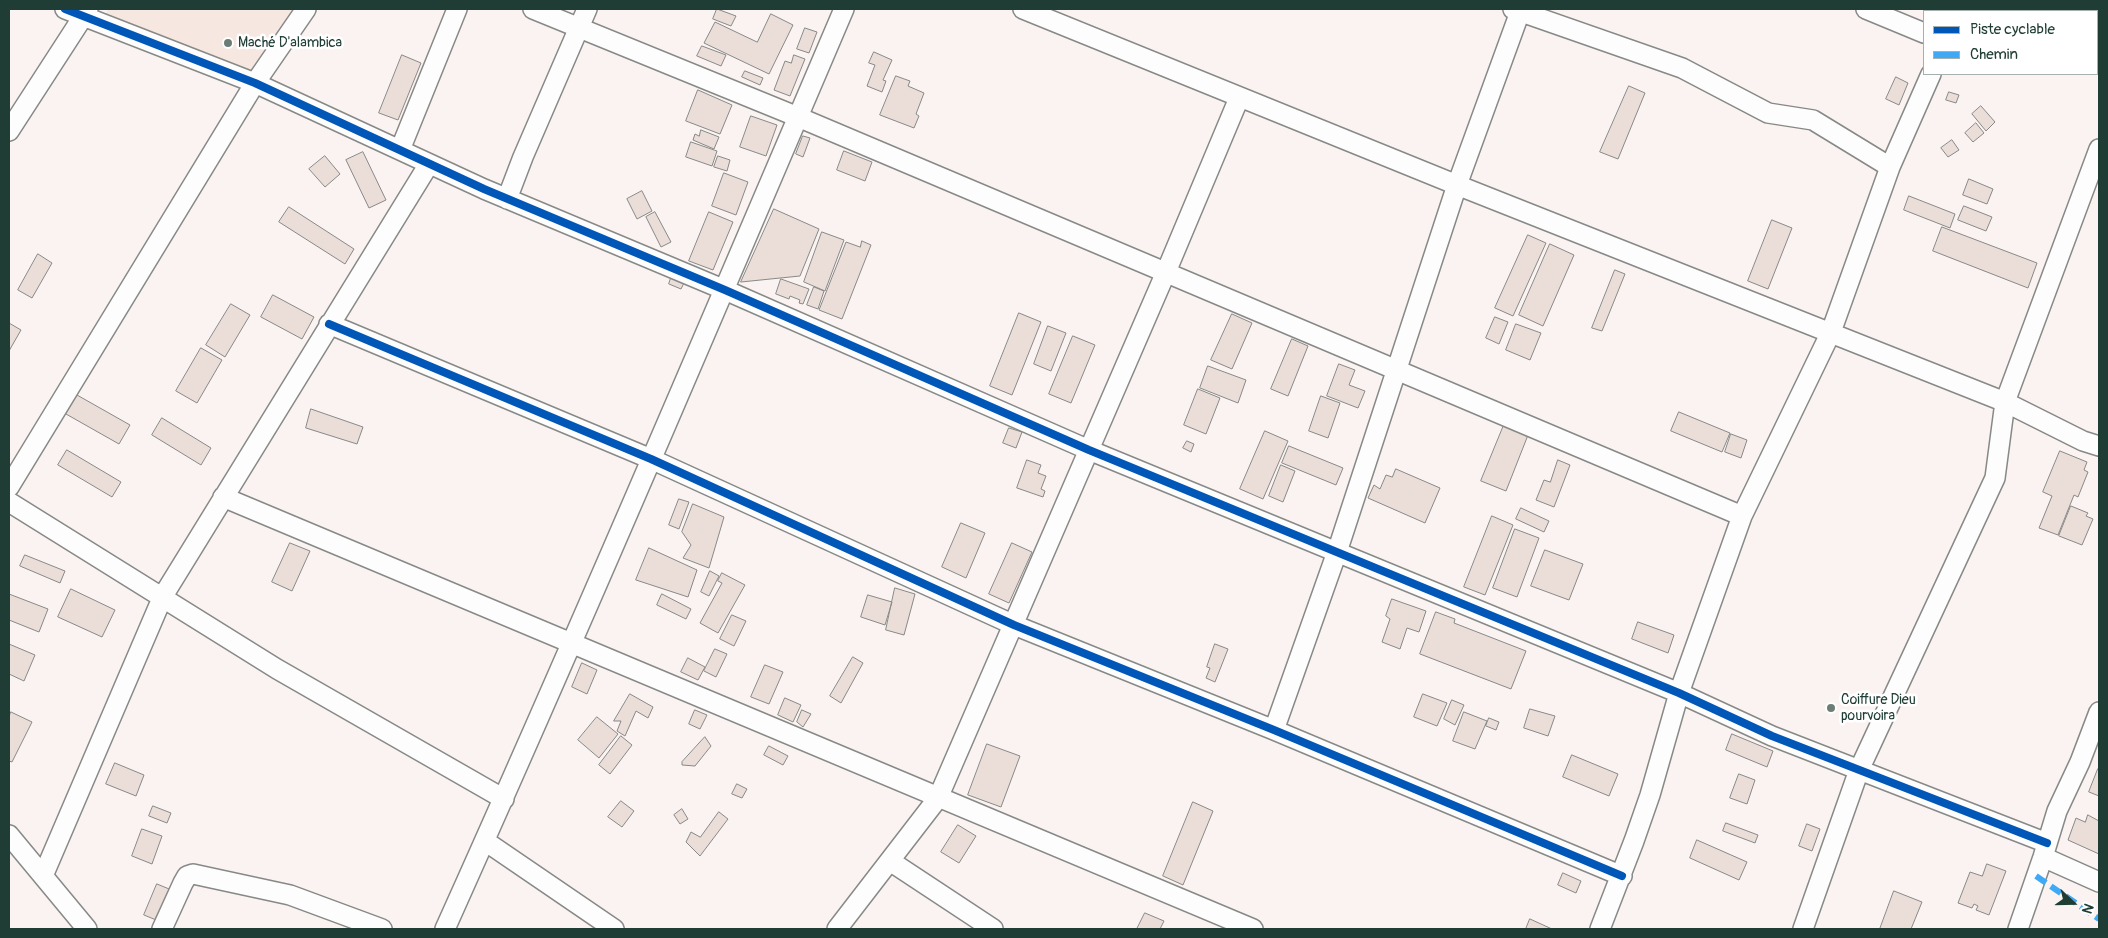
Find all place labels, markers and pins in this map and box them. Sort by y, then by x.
place label: Maché D'alambica [238,35,342,51]
marker: Maché D'alambica [222,37,234,49]
place label: Coiffure Dieu pourvoira [1841,692,1916,724]
marker: Coiffure Dieu pourvoira [1825,702,1837,714]

